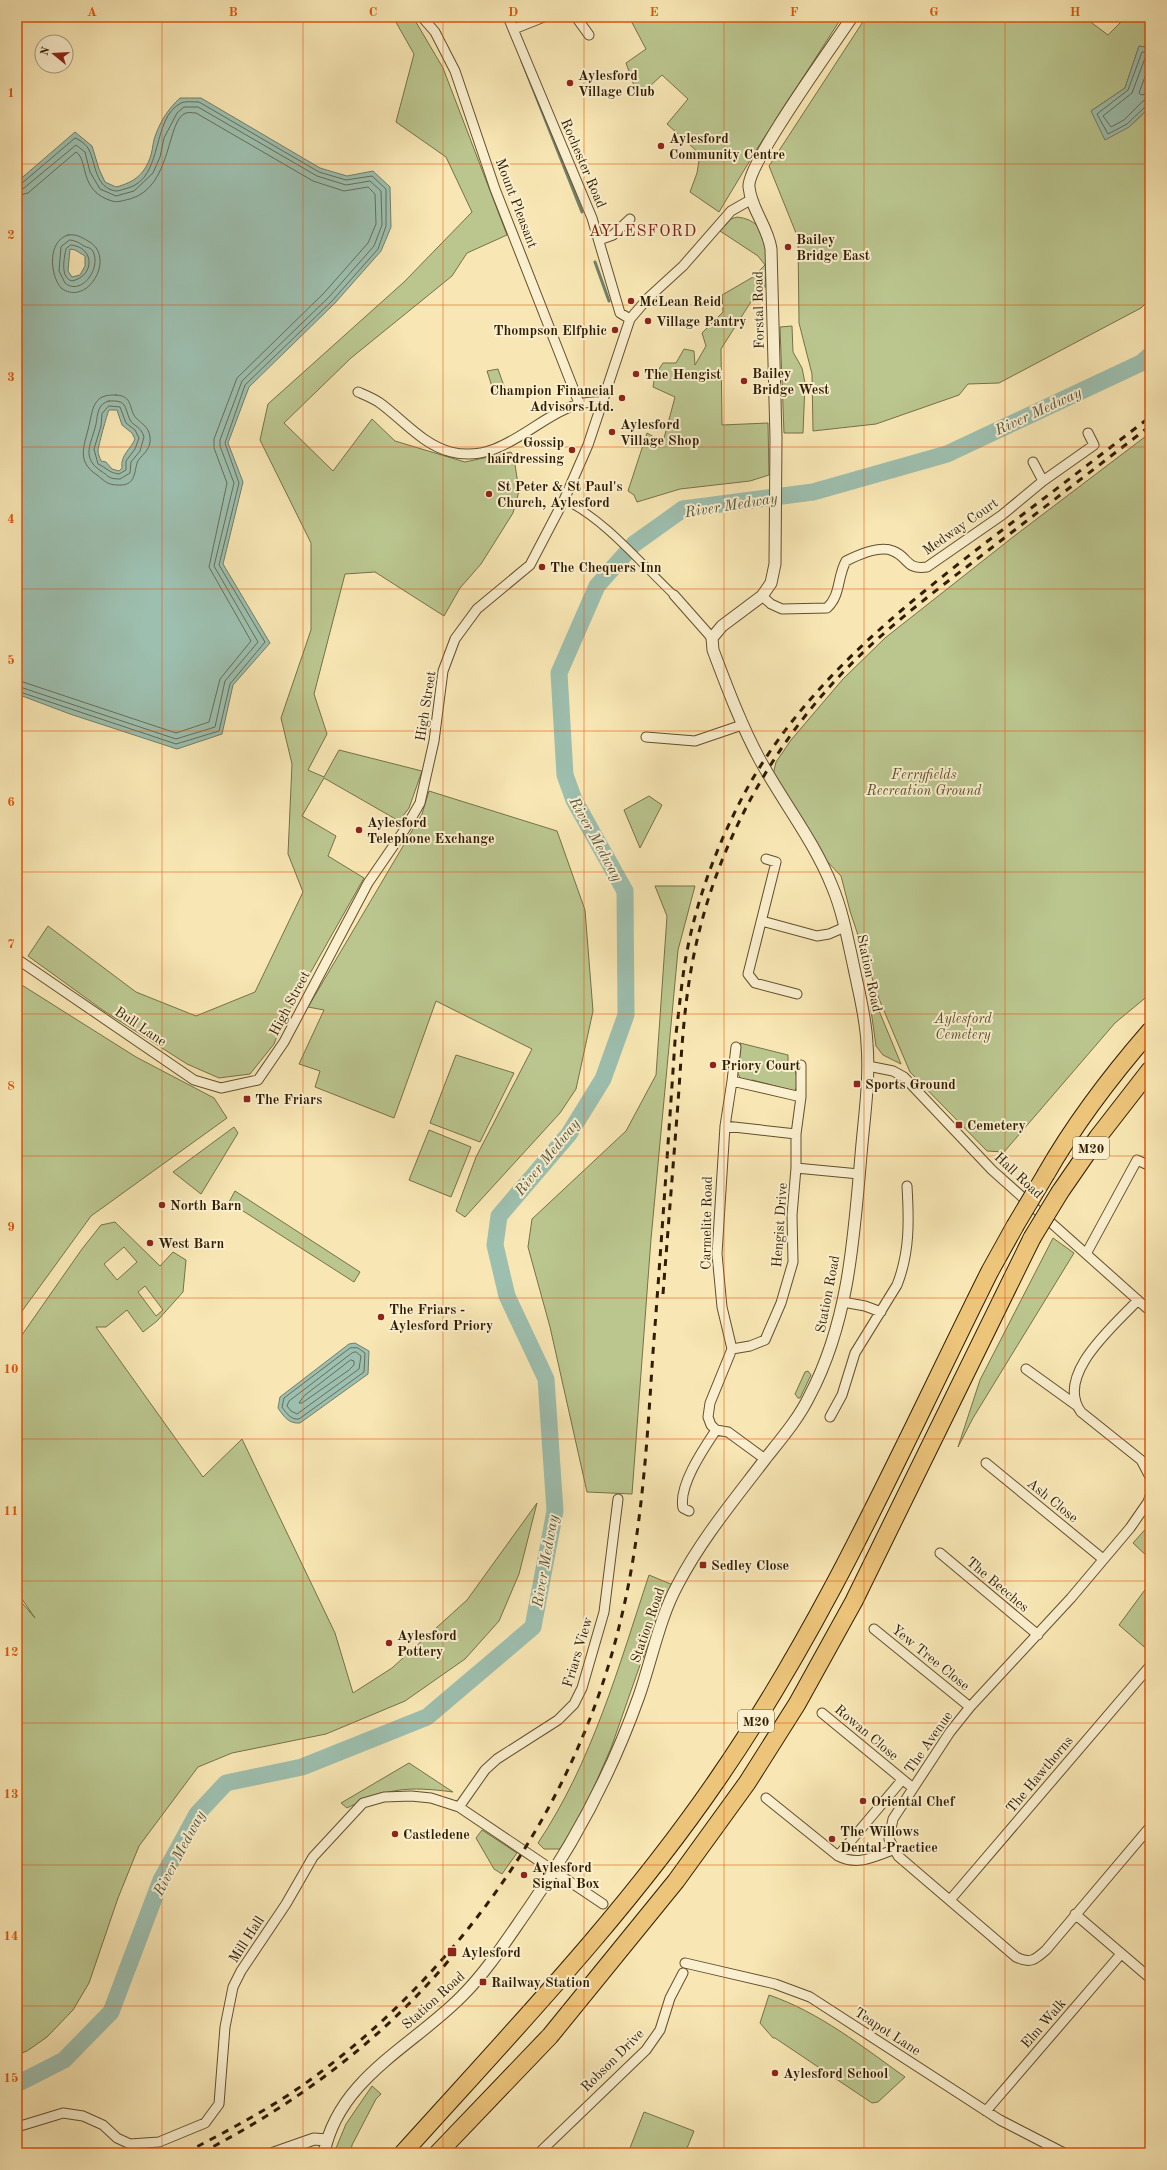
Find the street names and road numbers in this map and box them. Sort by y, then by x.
street label: Rochester Road [558,117,608,210]
street label: Mount Pleasant [493,157,540,250]
street label: Forstal Road [751,271,767,349]
street label: Medway Court [920,496,1001,558]
street label: High Street [414,670,438,742]
street label: Station Road [854,933,884,1013]
street label: High Street [267,969,313,1038]
street label: Bull Lane [112,1005,169,1049]
road number: M20 [1073,1137,1109,1159]
street label: Hall Road [991,1150,1045,1202]
street label: Carmelite Road [699,1176,715,1270]
street label: Hengist Drive [770,1182,790,1268]
street label: Station Road [814,1254,842,1334]
street label: Ash Close [1024,1476,1080,1525]
street label: The Beeches [963,1555,1031,1615]
street label: Station Road [629,1586,667,1665]
street label: Friars View [561,1615,595,1689]
street label: Yew Tree Close [889,1622,972,1693]
street label: Rowan Close [832,1702,901,1763]
street label: The Avenue [902,1709,955,1776]
road number: M20 [738,1710,774,1732]
street label: The Hawthorns [1004,1734,1076,1816]
street label: Mill Hall [227,1914,267,1965]
street label: Station Road [400,1969,468,2032]
street label: Elm Walk [1019,1996,1069,2051]
street label: Teapot Lane [852,2005,923,2058]
street label: Robson Drive [579,2027,647,2095]

